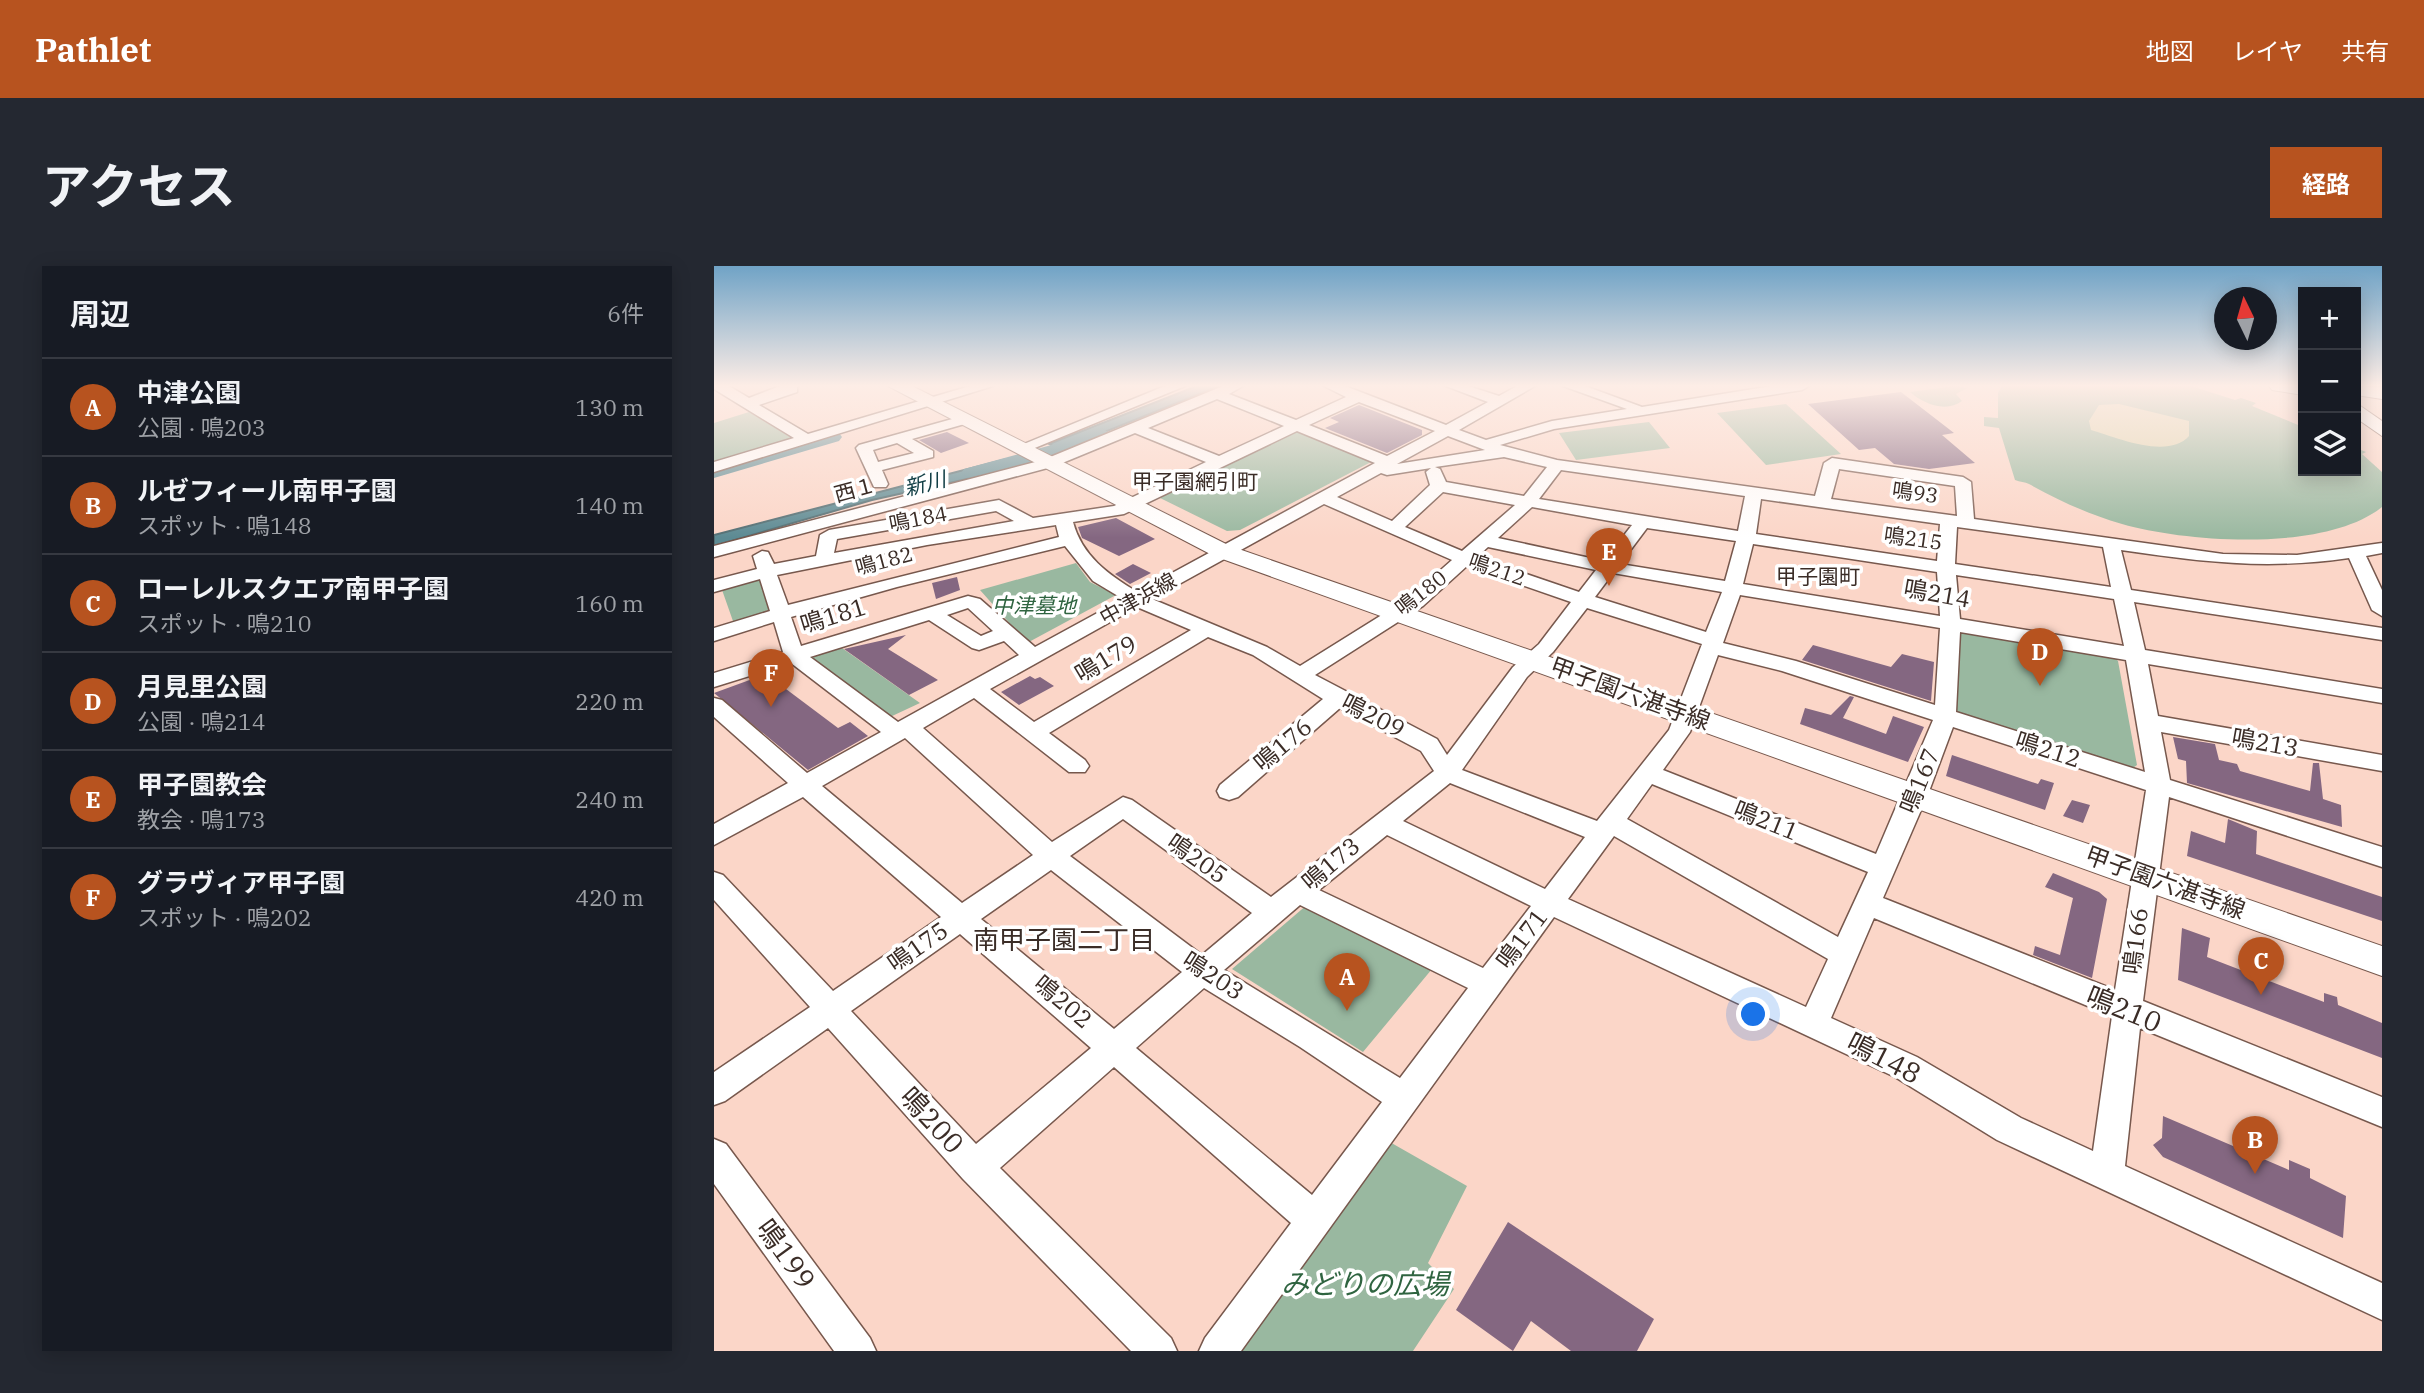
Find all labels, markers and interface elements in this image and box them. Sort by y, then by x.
text: Pathlet [35,28,151,71]
text: 地図 [2146,35,2194,67]
text: レイヤ [2232,35,2303,67]
text: 共有 [2341,35,2389,67]
button: 経路 [2270,147,2382,218]
text: アクセス [42,154,236,217]
north arrow [2214,287,2277,350]
map controls [2298,287,2361,476]
button: + [2298,287,2361,350]
text: 周辺 [70,294,130,333]
text: 6件 [607,298,644,328]
button: − [2298,350,2361,413]
text: 中津公園 [137,375,241,409]
text: A [85,392,101,422]
text: 130 m [575,392,644,422]
text: 公園 · 鳴203 [137,412,266,442]
button: layers [2298,413,2361,476]
water label: 新川 [901,464,950,502]
district label: 甲子園網引町 [1132,467,1258,495]
street label: 西１ [831,470,879,508]
text: ルゼフィール南甲子園 [137,473,396,507]
street label: 鳴93 [1890,475,1940,509]
text: B [85,490,101,520]
text: 140 m [575,490,644,520]
street label: 鳴184 [886,499,949,537]
text: スポット · 鳴148 [137,510,312,540]
street label: 鳴215 [1882,520,1944,556]
pin: E [1586,528,1632,586]
street label: 鳴182 [852,539,916,581]
street label: 鳴212 [1465,546,1530,592]
district label: 甲子園町 [1776,562,1860,590]
street label: 鳴180 [1389,563,1452,621]
street label: 中津浜線 [1094,566,1181,631]
text: ローレルスクエア南甲子園 [137,571,449,605]
street label: 鳴214 [1901,571,1973,615]
text: C [85,588,101,618]
text: 160 m [575,588,644,618]
street label: 鳴181 [796,590,870,640]
park label: 中津墓地 [992,591,1078,619]
text: スポット · 鳴210 [137,608,312,638]
street label: 鳴179 [1068,627,1143,689]
pin: D [2017,628,2063,686]
pin: F [748,649,794,707]
street label: 甲子園六湛寺線 [1546,649,1715,737]
text: 月見里公園 [137,669,267,703]
text: D [84,686,102,716]
text: 220 m [575,686,644,716]
street label: 鳴209 [1336,686,1411,745]
text: 公園 · 鳴214 [137,706,266,736]
street label: 鳴176 [1246,710,1318,778]
street label: 鳴213 [2229,720,2301,764]
street label: 鳴212 [2011,723,2085,775]
street label: 鳴167 [1892,743,1946,818]
text: 甲子園教会 [137,767,267,801]
text: E [85,784,101,814]
text: 240 m [575,784,644,814]
street label: 鳴211 [1729,793,1804,847]
text: 教会 · 鳴173 [137,804,266,834]
street label: 鳴205 [1161,826,1234,891]
street label: 鳴173 [1294,829,1366,897]
street label: 甲子園六湛寺線 [2081,838,2250,926]
text: グラヴィア甲子園 [137,865,345,899]
text: F [86,882,100,912]
text: 420 m [575,882,644,912]
text: スポット · 鳴202 [137,902,312,932]
street label: 鳴171 [1488,902,1554,975]
street label: 鳴166 [2115,906,2155,976]
street label: 鳴175 [881,914,954,979]
district label: 南甲子園二丁目 [973,922,1155,956]
pin: C [2238,937,2284,995]
street label: 鳴203 [1177,943,1250,1007]
pin: A [1324,953,1370,1011]
street label: 鳴202 [1028,967,1100,1035]
street label: 鳴210 [2081,977,2167,1040]
your location [1736,997,1770,1031]
street label: 鳴148 [1841,1023,1928,1092]
street label: 鳴200 [892,1078,973,1161]
pin: B [2232,1116,2278,1174]
street label: 鳴199 [748,1211,824,1296]
park label: みどりの広場 [1281,1265,1452,1302]

